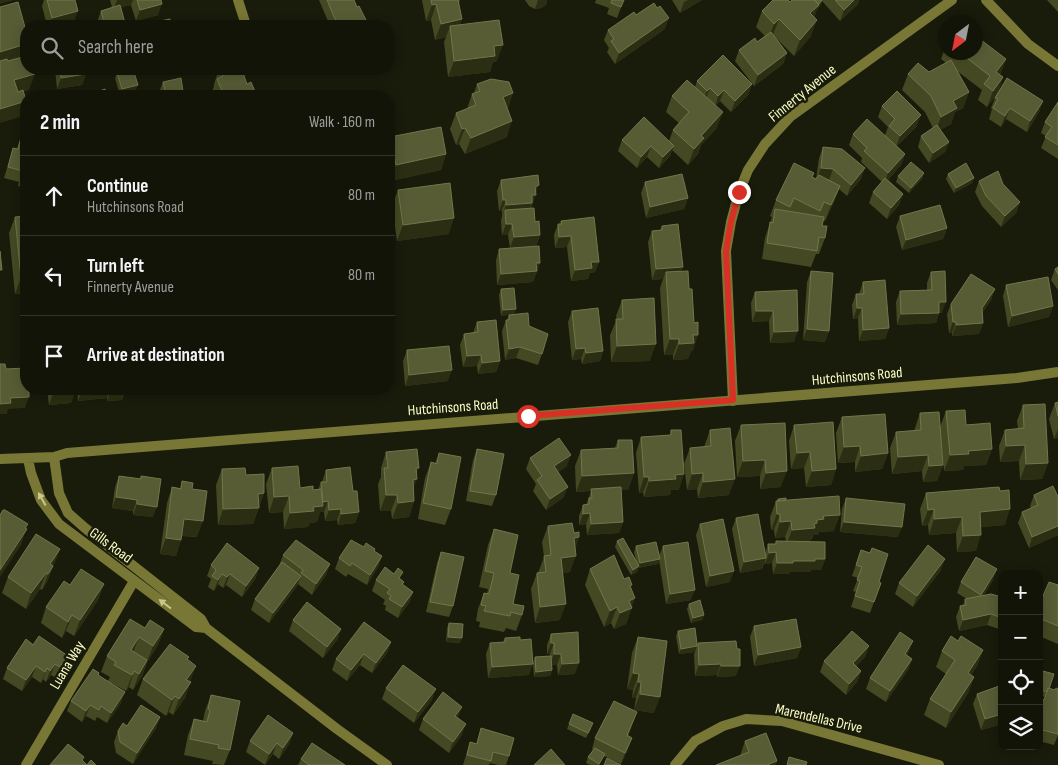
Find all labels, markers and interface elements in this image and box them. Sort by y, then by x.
north arrow [938,15,983,60]
search box [20,20,395,75]
icon: search [38,34,66,62]
text: Search here [78,36,154,59]
street label: Finnerty Avenue [765,60,840,126]
text: 2 min [40,110,80,135]
text: Walk · 160 m [309,113,375,132]
text: Continue [87,175,148,198]
route end [728,181,751,204]
icon: ahead [40,182,68,210]
text: 80 m [348,186,375,205]
text: Hutchinsons Road [87,198,184,217]
text: Turn left [87,255,144,278]
icon: left [40,262,68,290]
text: 80 m [348,266,375,285]
text: Finnerty Avenue [87,278,174,297]
icon: arrive [40,342,68,370]
text: Arrive at destination [87,344,225,367]
street label: Hutchinsons Road [811,363,903,390]
street label: Hutchinsons Road [407,395,499,420]
route start [517,405,540,428]
one-way arrow [38,493,47,506]
street label: Gills Road [85,523,136,567]
map controls [998,570,1043,750]
button: + [998,570,1043,615]
one-way arrow [158,599,172,609]
button: − [998,615,1043,660]
street label: Luana Way [46,637,89,693]
button: locate [998,660,1043,705]
street label: Marendellas Drive [773,699,864,738]
button: layers [998,705,1043,750]

